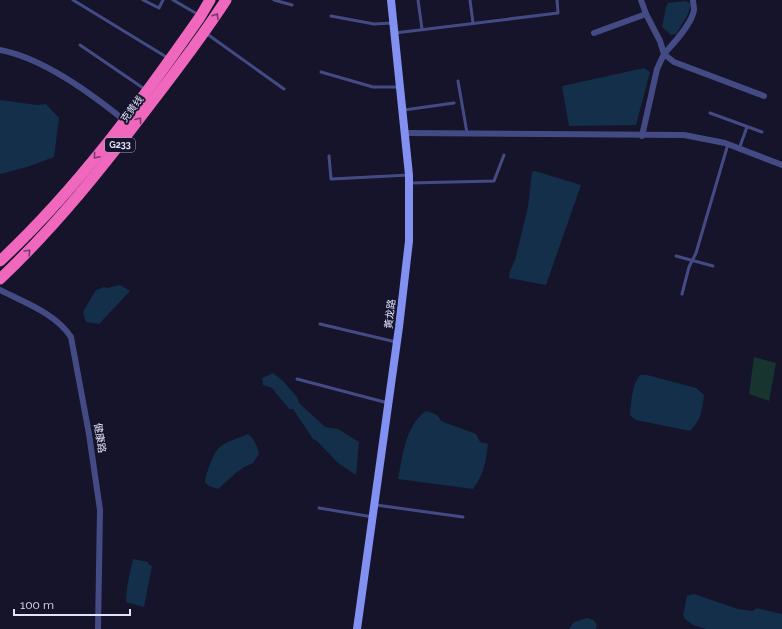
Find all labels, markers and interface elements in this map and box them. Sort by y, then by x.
one-way arrow [211,13,219,20]
street label: 克黄线 [119,94,145,124]
one-way arrow [134,118,141,125]
road number: G233 [105,138,135,152]
one-way arrow [94,151,101,158]
one-way arrow [23,249,31,257]
street label: 黄龙路 [383,298,397,330]
street label: 健康路 [92,422,108,454]
scale bar [14,591,130,617]
text: 100 m [20,598,54,612]

